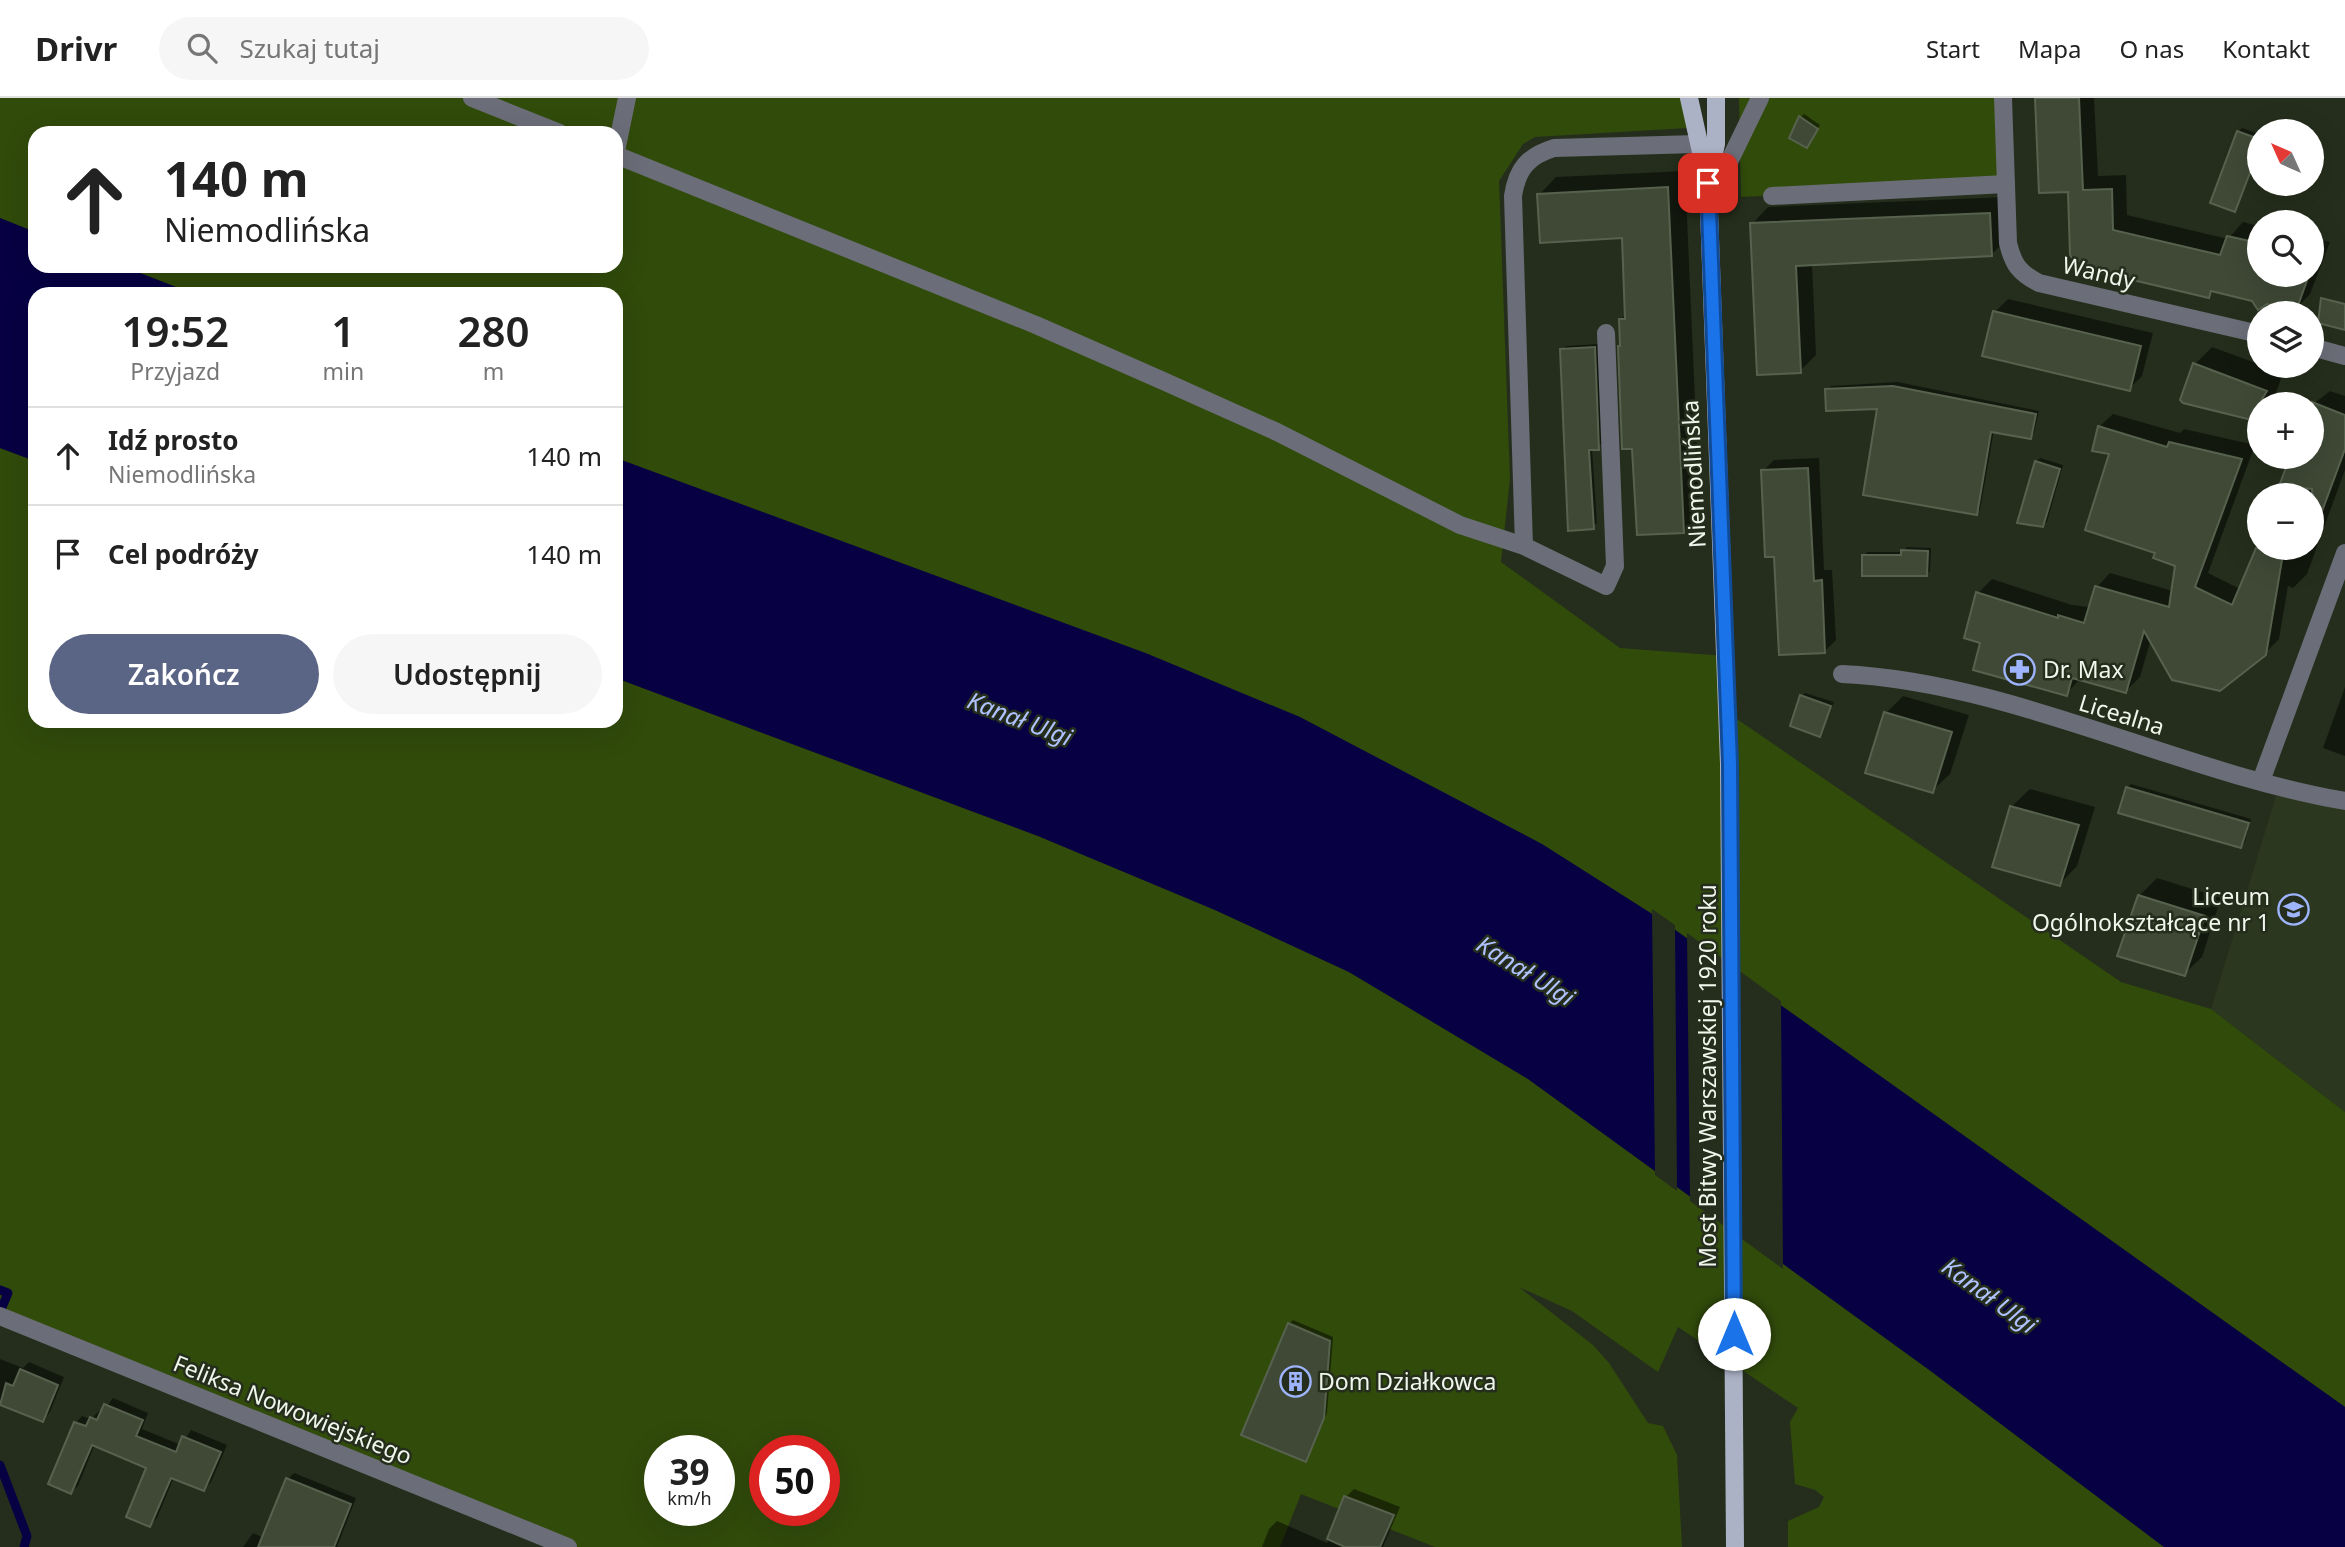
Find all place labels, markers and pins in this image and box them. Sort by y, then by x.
pin [1678,153,1738,213]
pharmacy icon: Dr. Max [2003,652,2037,686]
place label: Dr. Max [2043,653,2124,685]
place label: Liceum Ogólnokształcące nr 1 [2032,880,2270,938]
school or university icon: Liceum Ogólnokształcące nr 1 [2276,892,2310,926]
building icon: Dom Działkowca [1278,1364,1312,1398]
place label: Dom Działkowca [1318,1365,1496,1397]

